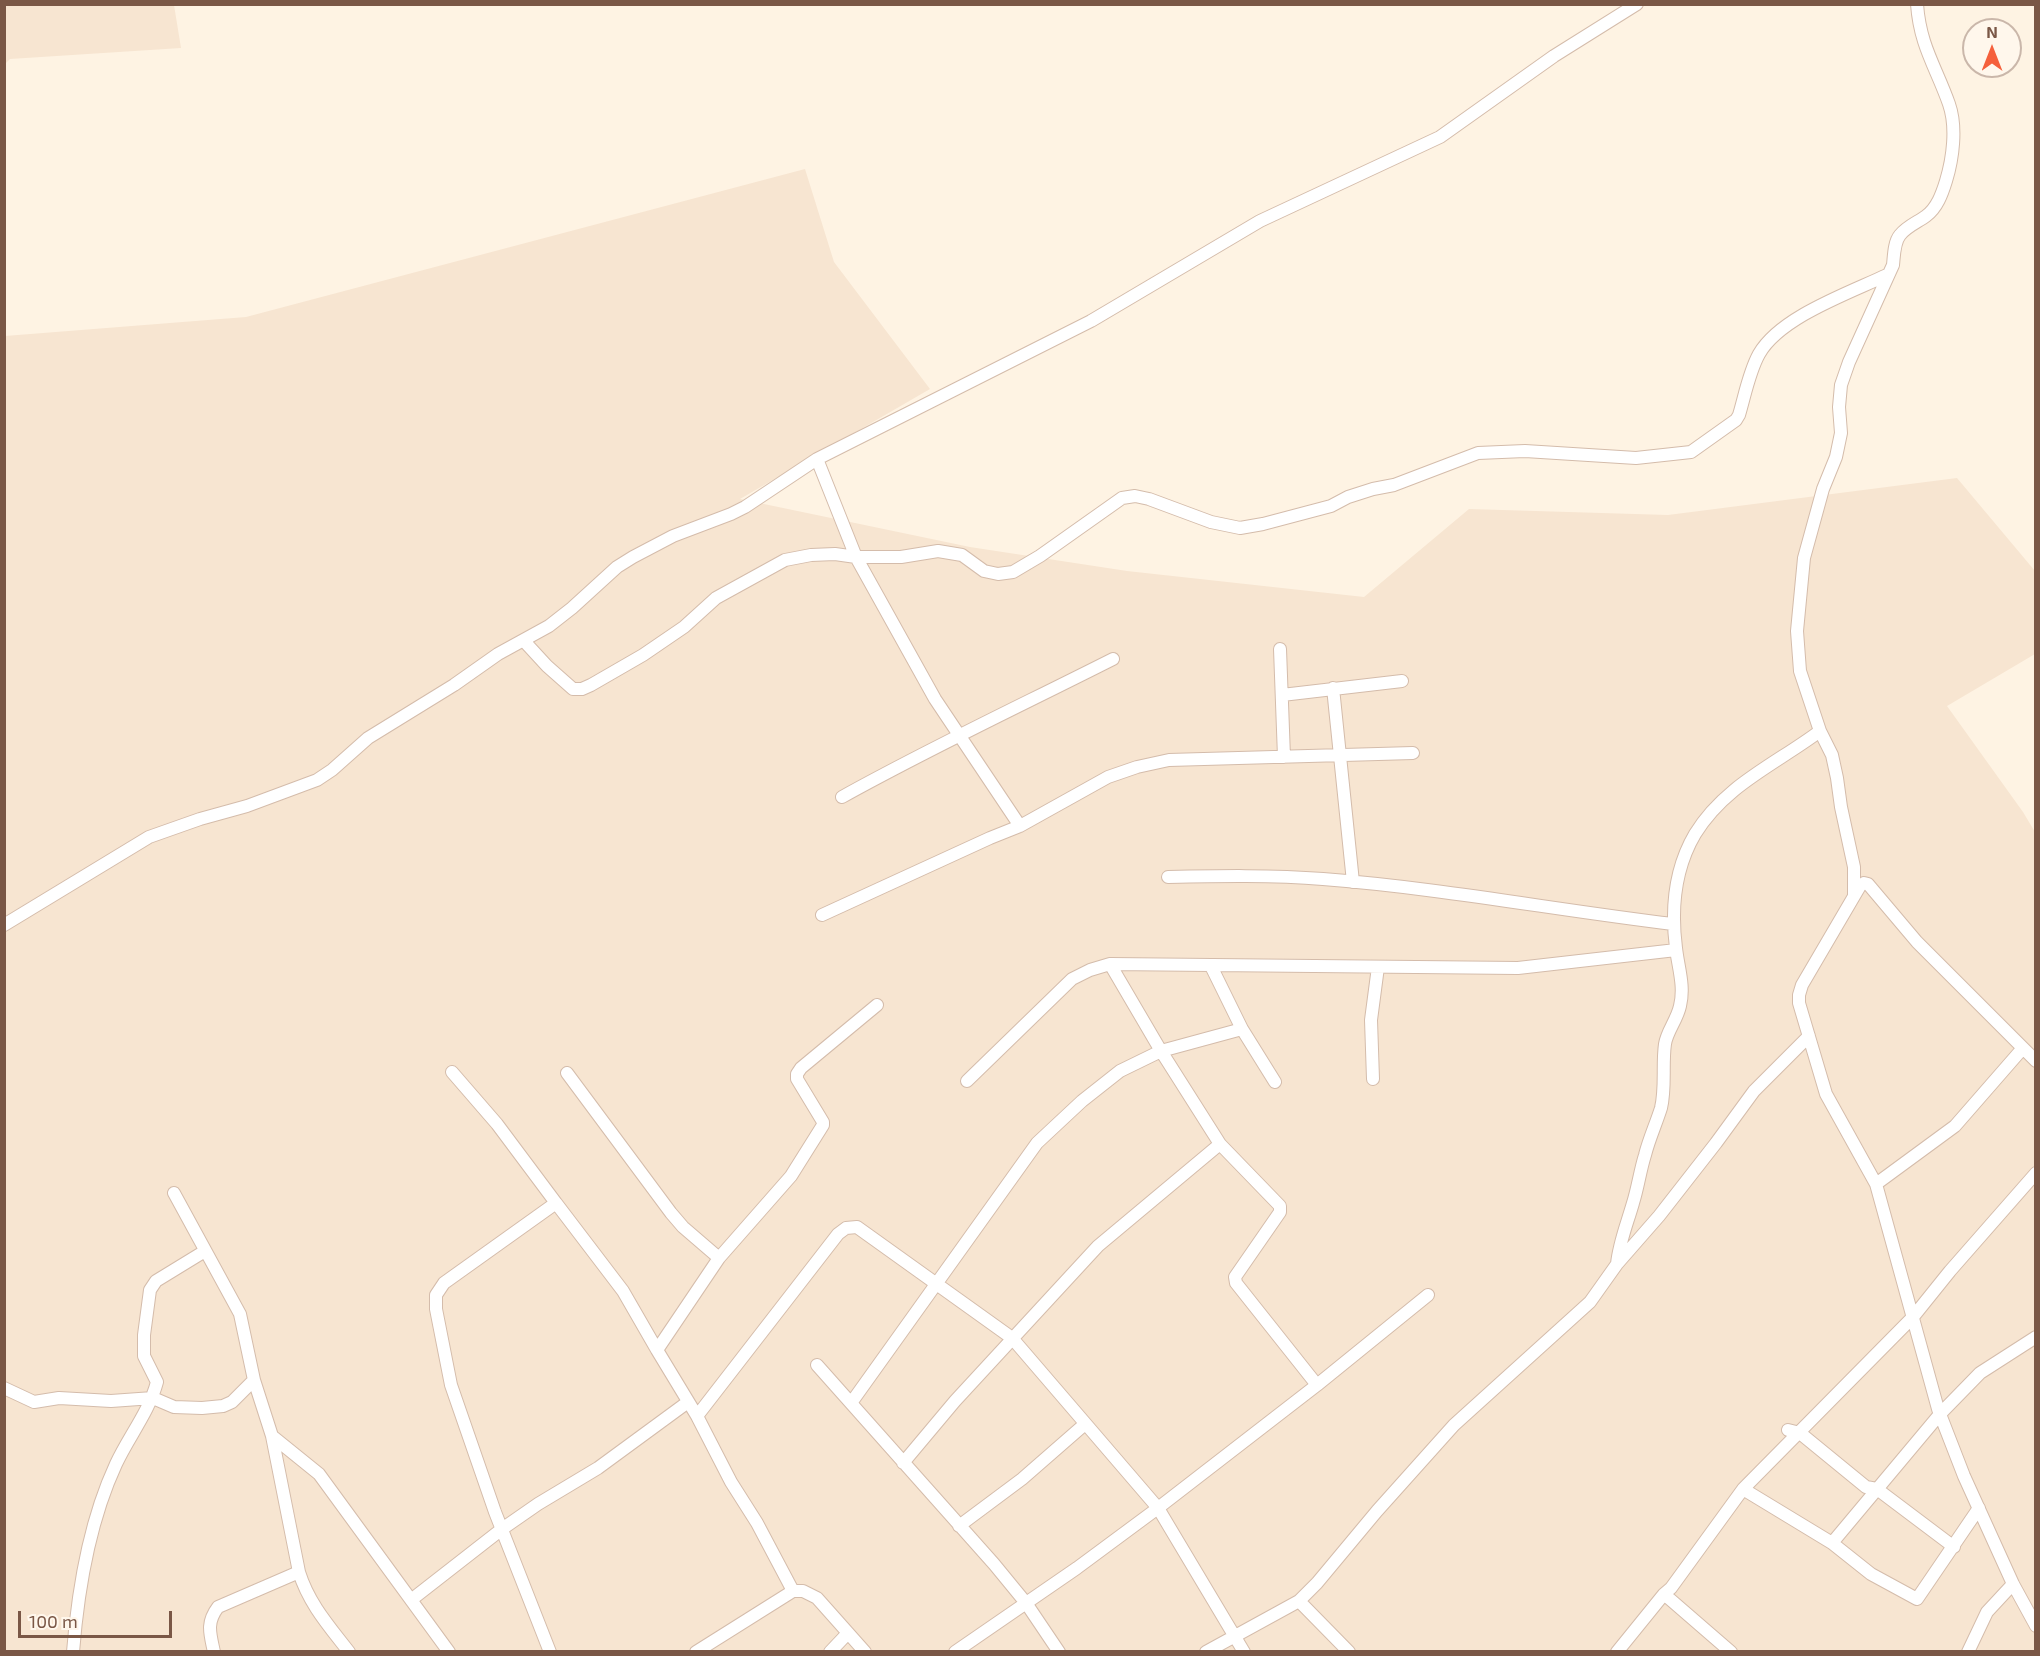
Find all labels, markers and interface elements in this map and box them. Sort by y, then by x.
north arrow [1962,18,2022,78]
text: N [1986,22,1998,41]
scale bar [21,1599,176,1637]
text: 100 m [29,1610,78,1632]

